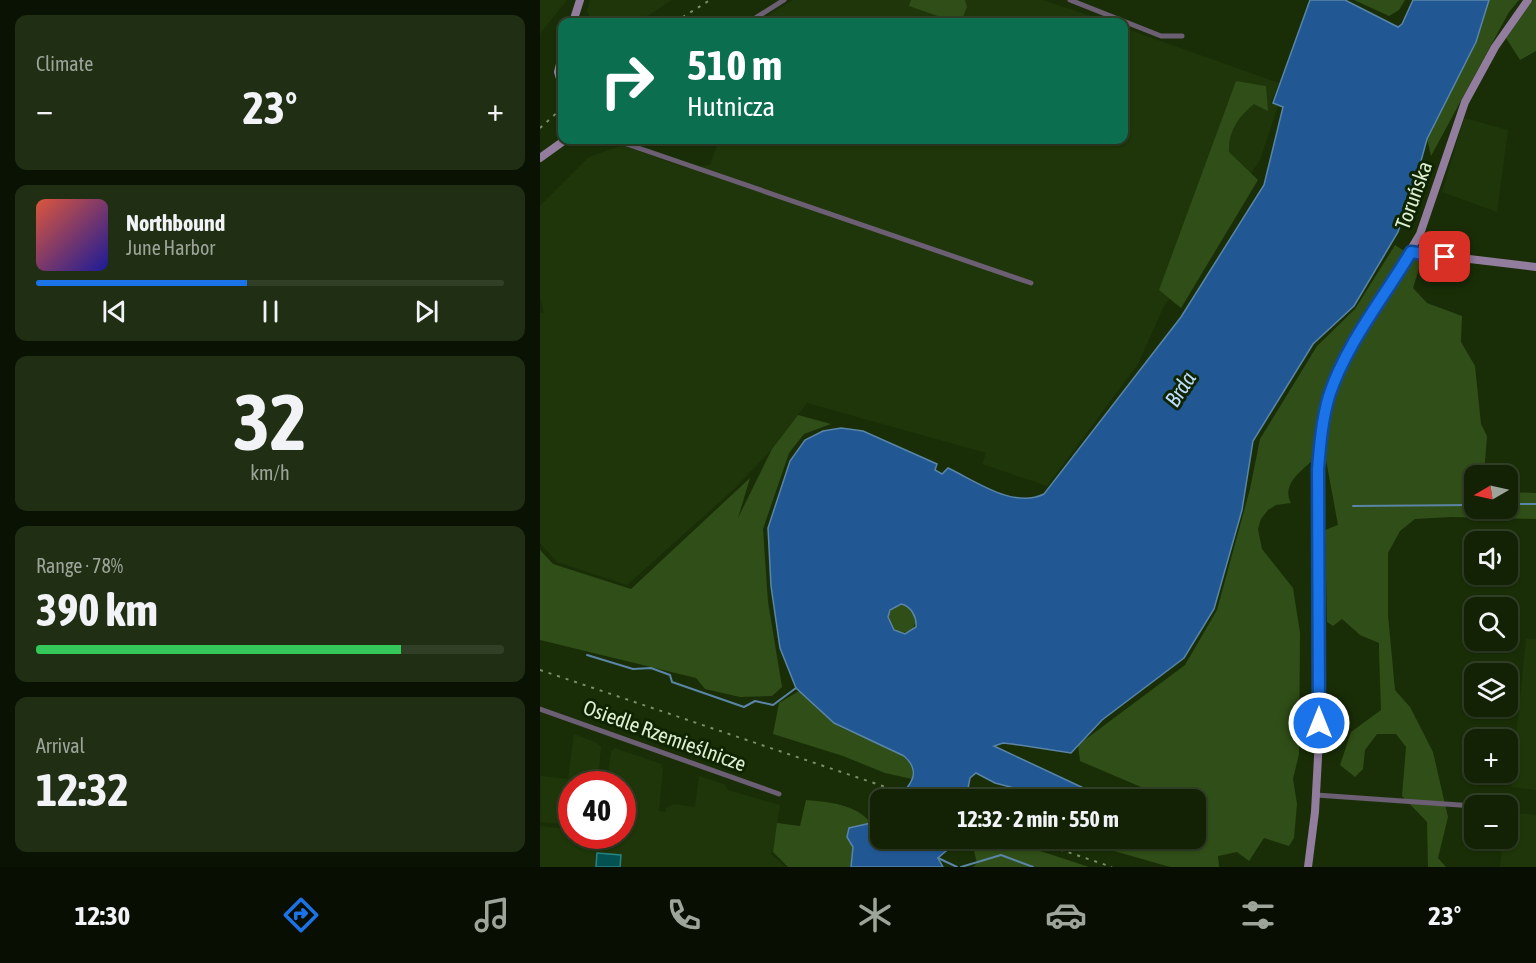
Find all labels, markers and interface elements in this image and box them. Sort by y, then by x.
text: 510 m [687,41,782,89]
icon: right [588,42,666,120]
text: Climate [36,52,93,75]
text: 23° [243,82,297,134]
text: − [36,90,53,128]
text: + [487,90,504,128]
text: Hutnicza [687,91,775,122]
street label: Toruńska [1390,158,1436,232]
text: Northbound [126,210,225,236]
pin [1419,231,1470,282]
text: June Harbor [126,236,215,259]
icon: arrive [1428,240,1461,273]
icon: previous [98,295,131,328]
icon: pause [254,295,287,328]
icon: next [410,295,443,328]
water label: Brda [1159,366,1201,412]
text: 32 [233,377,307,467]
text: km/h [250,461,290,484]
north arrow [1464,465,1518,519]
map controls [1464,465,1518,849]
button: sound [1464,531,1518,585]
text: Range · 78% [36,554,123,577]
text: 390 km [36,584,158,636]
button: search [1464,597,1518,651]
button: layers [1464,663,1518,717]
position arrow [1287,691,1351,755]
street label: Osiedle Rzemieślnicze [580,694,750,776]
button: + [1464,729,1518,783]
text: Arrival [36,734,85,757]
text: 12:32 [36,764,129,816]
speed limit sign: 40 [558,771,636,849]
button: − [1464,795,1518,849]
text: 12:32 · 2 min · 550 m [957,806,1119,832]
icon: directions [280,894,322,936]
icon: music [471,894,513,936]
icon: phone [663,894,705,936]
icon: climate [854,894,896,936]
icon: car [1045,894,1087,936]
icon: filters [1237,894,1279,936]
text: 12:30 [75,900,130,931]
text: 23° [1428,900,1461,931]

